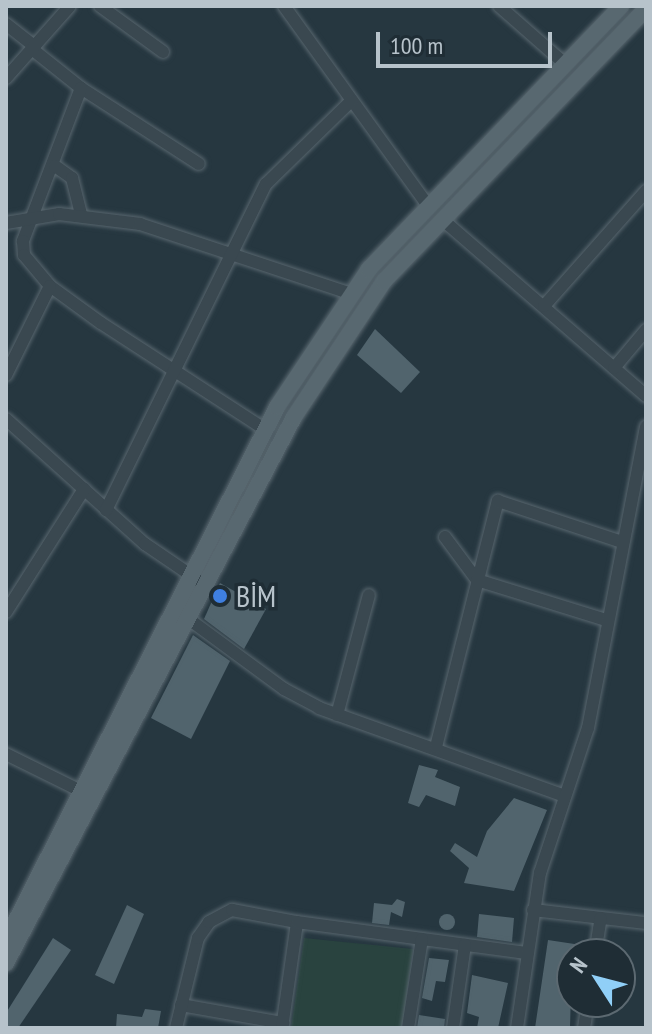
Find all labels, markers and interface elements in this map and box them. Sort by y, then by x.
scale bar [380,16,556,66]
text: 100 m [390,30,443,61]
place label: BİM [236,578,276,614]
marker: BİM [211,587,229,605]
north arrow [556,938,636,1018]
text: N [563,952,593,978]

